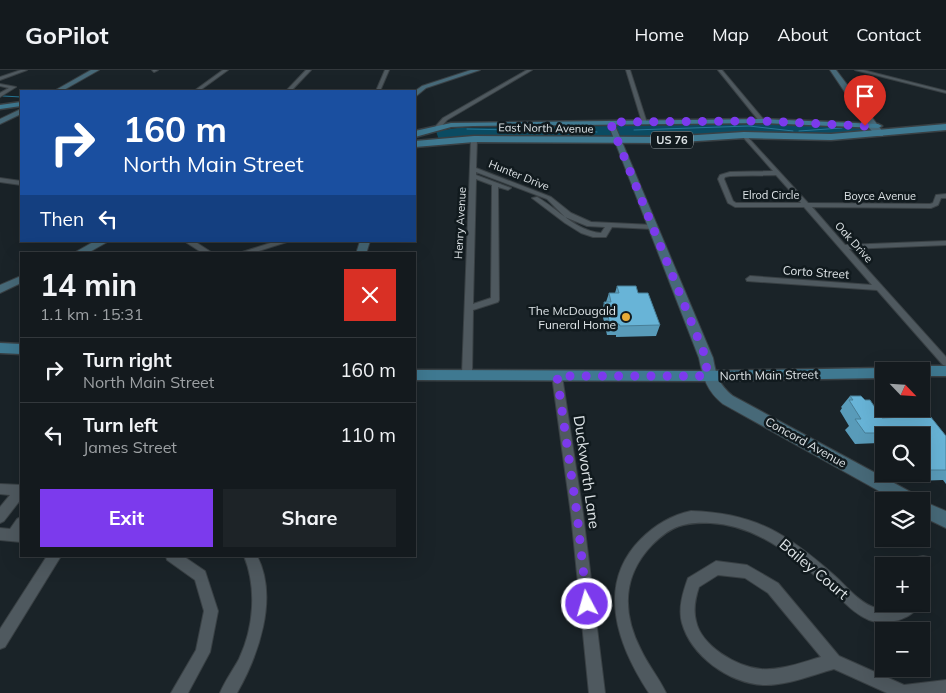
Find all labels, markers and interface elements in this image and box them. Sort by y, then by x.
text: GoPilot [25,20,109,50]
text: Home [634,23,684,46]
text: Map [712,23,749,46]
text: About [777,23,828,46]
text: Contact [856,23,921,46]
pin [844,75,886,126]
icon: arrive [851,82,879,110]
text: 160 m [123,107,227,151]
icon: right [40,110,105,175]
street label: East North Avenue [498,120,594,136]
road number: US 76 [651,132,693,148]
text: North Main Street [123,150,304,178]
street label: Hunter Drive [487,156,552,194]
street label: Henry Avenue [451,187,469,259]
street label: Elrod Circle [743,188,799,202]
street label: Boyce Avenue [844,189,916,203]
icon: left [94,205,122,233]
text: Then [40,207,84,231]
street label: Oak Drive [832,219,876,265]
street label: Corto Street [782,262,850,282]
text: 14 min [40,266,137,304]
button: close [344,269,396,321]
place label: The McDougald Funeral Home [529,303,616,332]
text: 1.1 km · 15:31 [40,304,143,324]
marker: The McDougald Funeral Home [620,311,632,323]
text: Turn right [83,348,172,372]
icon: right [40,356,68,384]
text: 160 m [340,358,396,382]
north arrow [875,362,930,418]
map controls [875,362,930,677]
street label: North Main Street [720,367,818,383]
text: North Main Street [83,372,214,392]
text: Turn left [83,413,158,437]
street label: Concord Avenue [763,413,849,471]
street label: Duckworth Lane [570,414,604,530]
icon: left [40,421,68,449]
text: 110 m [340,423,396,447]
button: search [875,427,930,482]
text: James Street [83,437,177,457]
button: Exit [40,489,213,547]
button: Share [223,489,396,547]
button: layers [875,492,930,547]
street label: Bailey Court [776,535,852,603]
button: + [875,557,930,612]
position arrow [560,577,612,629]
button: − [875,622,930,677]

